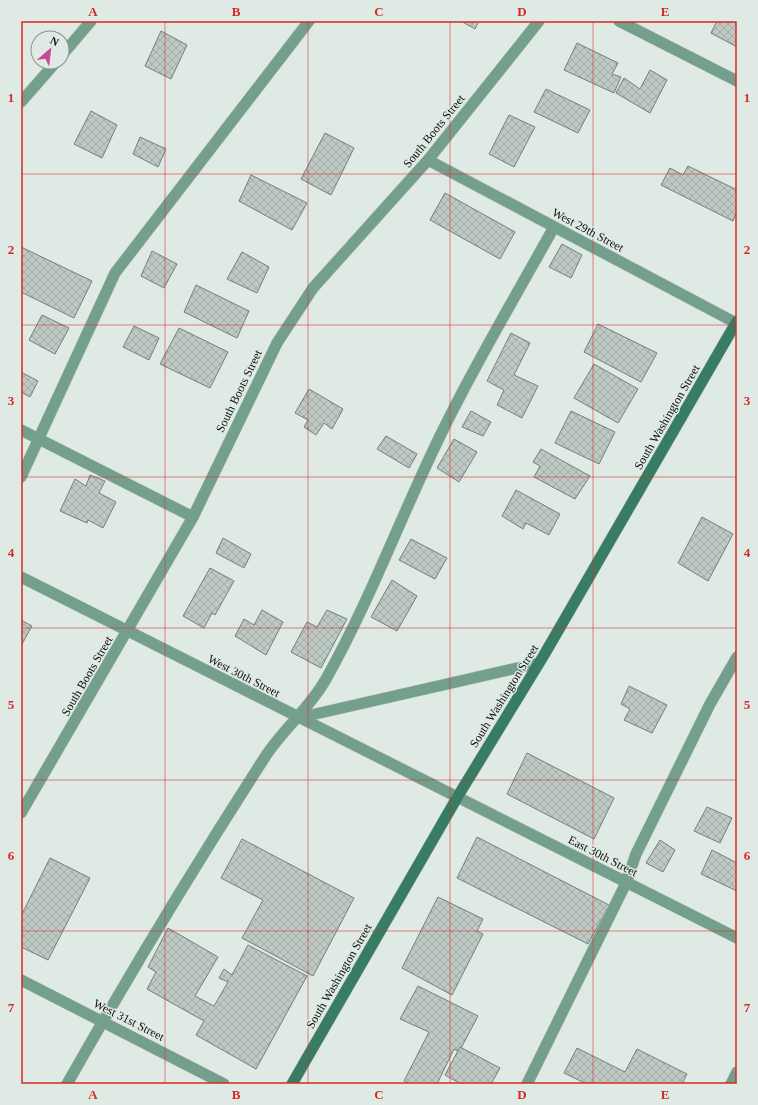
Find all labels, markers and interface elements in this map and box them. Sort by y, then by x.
text: A [88,4,98,19]
text: B [232,4,241,19]
text: C [374,4,384,19]
text: D [517,4,527,19]
text: E [661,4,669,19]
north arrow [30,30,70,70]
text: N [48,34,61,48]
text: 1 [8,90,14,105]
text: 1 [744,90,750,105]
street label: South Boots Street [400,91,468,170]
street label: West 29th Street [550,205,627,255]
text: 2 [8,242,14,257]
text: 2 [744,242,750,257]
street label: South Boots Street [213,347,265,435]
street label: South Washington Street [631,361,703,472]
text: 3 [8,393,15,408]
text: 3 [744,393,751,408]
text: 4 [8,545,15,560]
text: 4 [744,545,751,560]
street label: South Boots Street [58,633,116,718]
street label: South Washington Street [467,641,542,750]
street label: West 30th Street [206,652,283,700]
text: 5 [8,697,15,712]
text: 5 [744,697,751,712]
street label: East 30th Street [566,833,641,880]
text: 6 [8,848,15,863]
text: 6 [744,848,751,863]
street label: South Washington Street [303,920,375,1031]
street label: West 31st Street [91,996,167,1044]
text: 7 [8,1000,15,1015]
text: 7 [744,1000,751,1015]
text: A [88,1087,98,1102]
text: B [232,1087,241,1102]
text: C [374,1087,384,1102]
text: D [517,1087,527,1102]
text: E [661,1087,669,1102]

